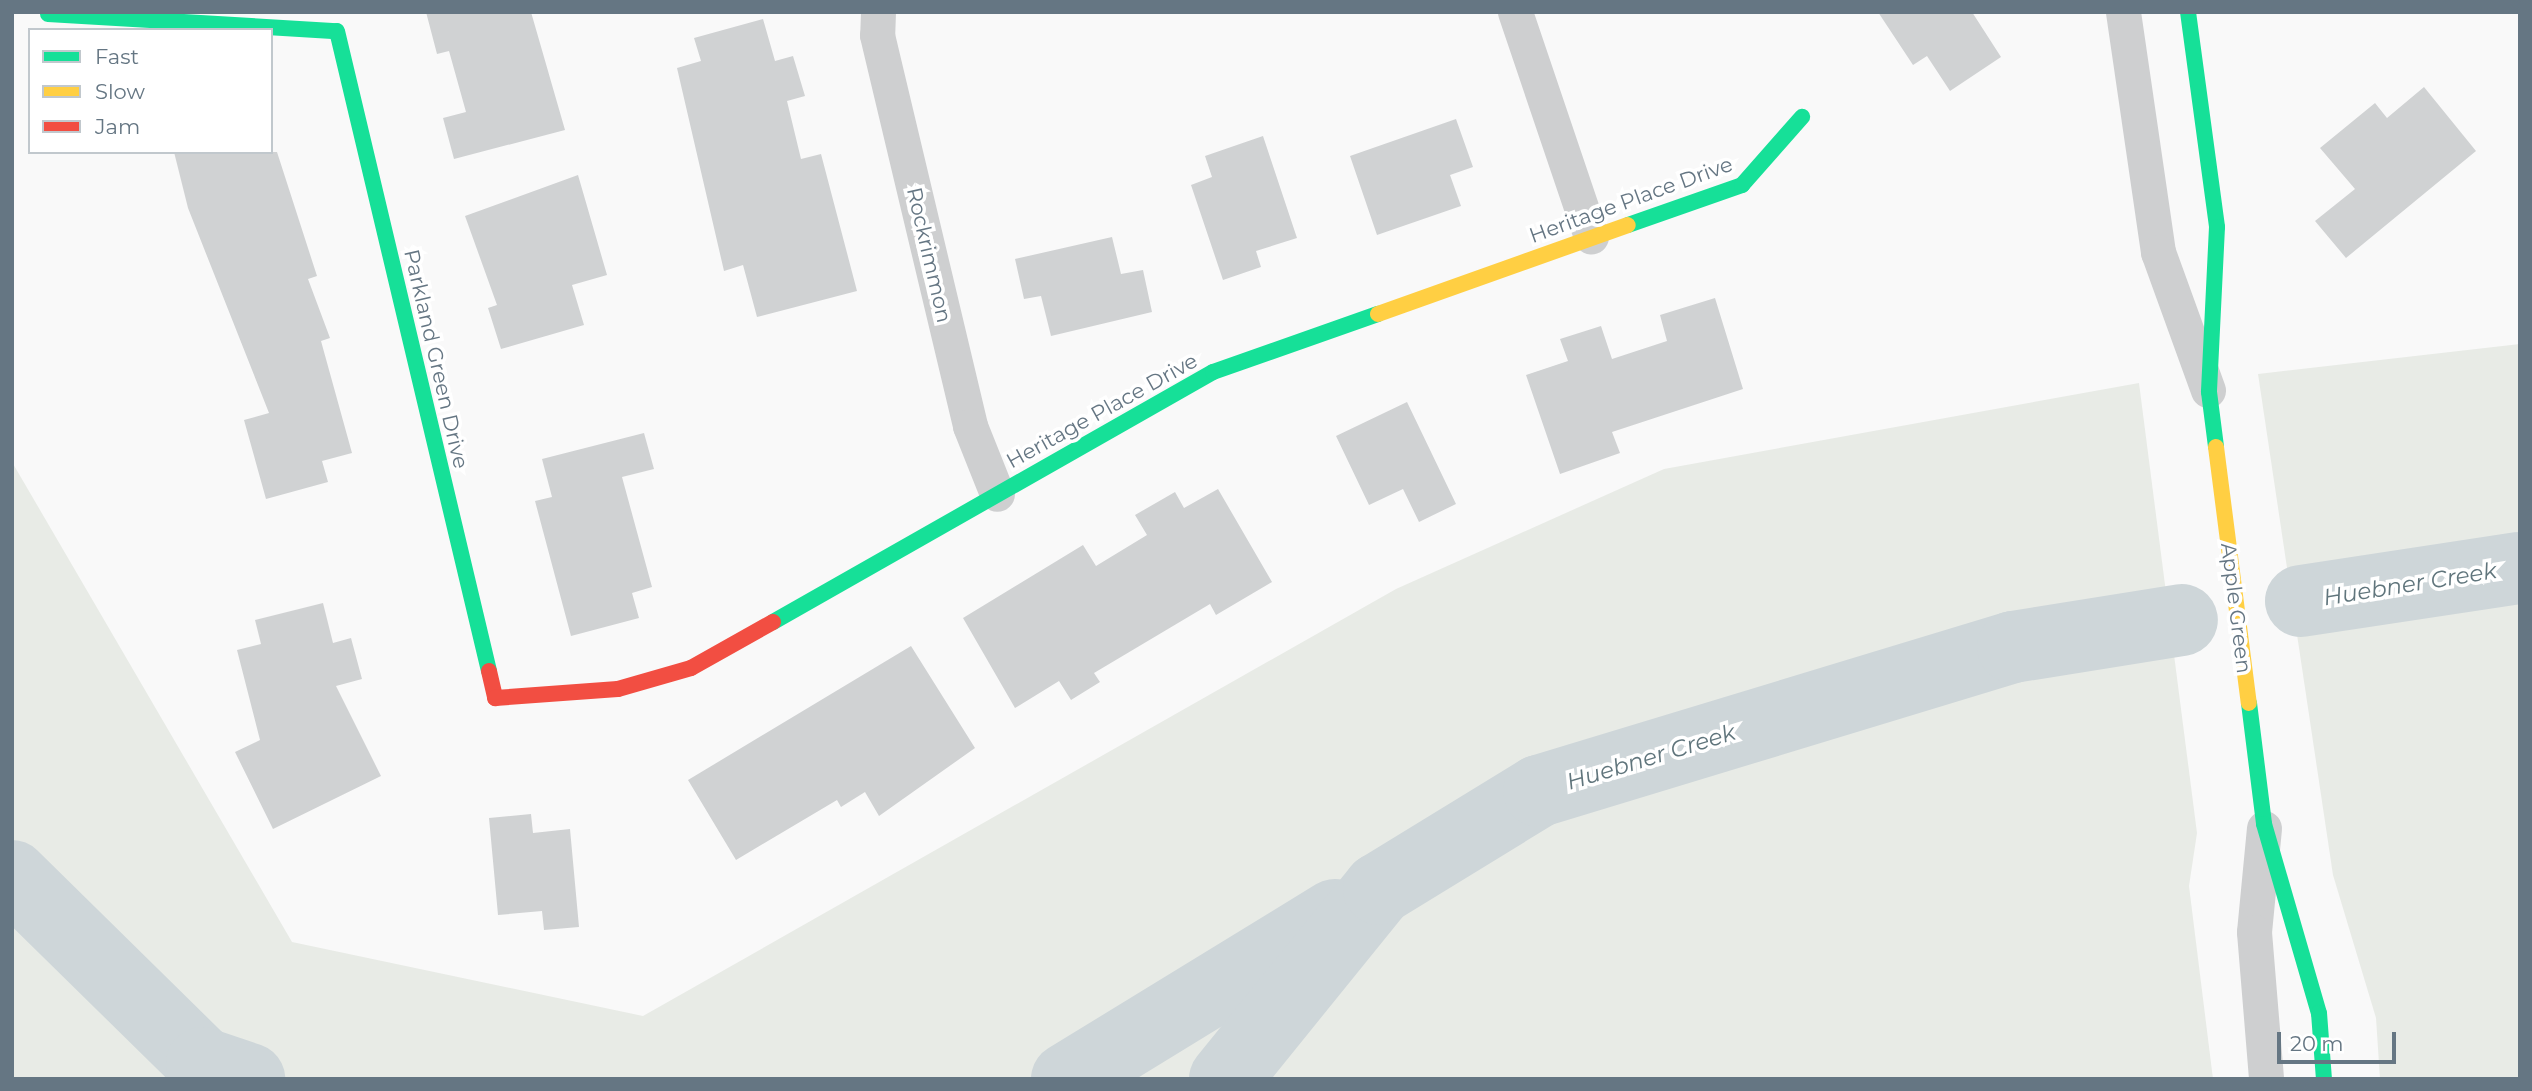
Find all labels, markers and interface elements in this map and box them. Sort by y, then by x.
legend [28,28,273,154]
text: Fast [95,44,139,69]
text: Slow [95,79,145,104]
text: Jam [95,114,140,139]
street label: Heritage Place Drive [1526,151,1736,249]
street label: Rockrimmon [901,185,957,325]
street label: Parkland Green Drive [398,247,474,471]
street label: Heritage Place Drive [1002,348,1202,474]
street label: Apple Green [2215,541,2257,675]
water label: Huebner Creek [2321,557,2499,611]
water label: Huebner Creek [1563,718,1739,796]
scale bar [2280,1018,2399,1062]
text: 20 m [2290,1031,2344,1056]

